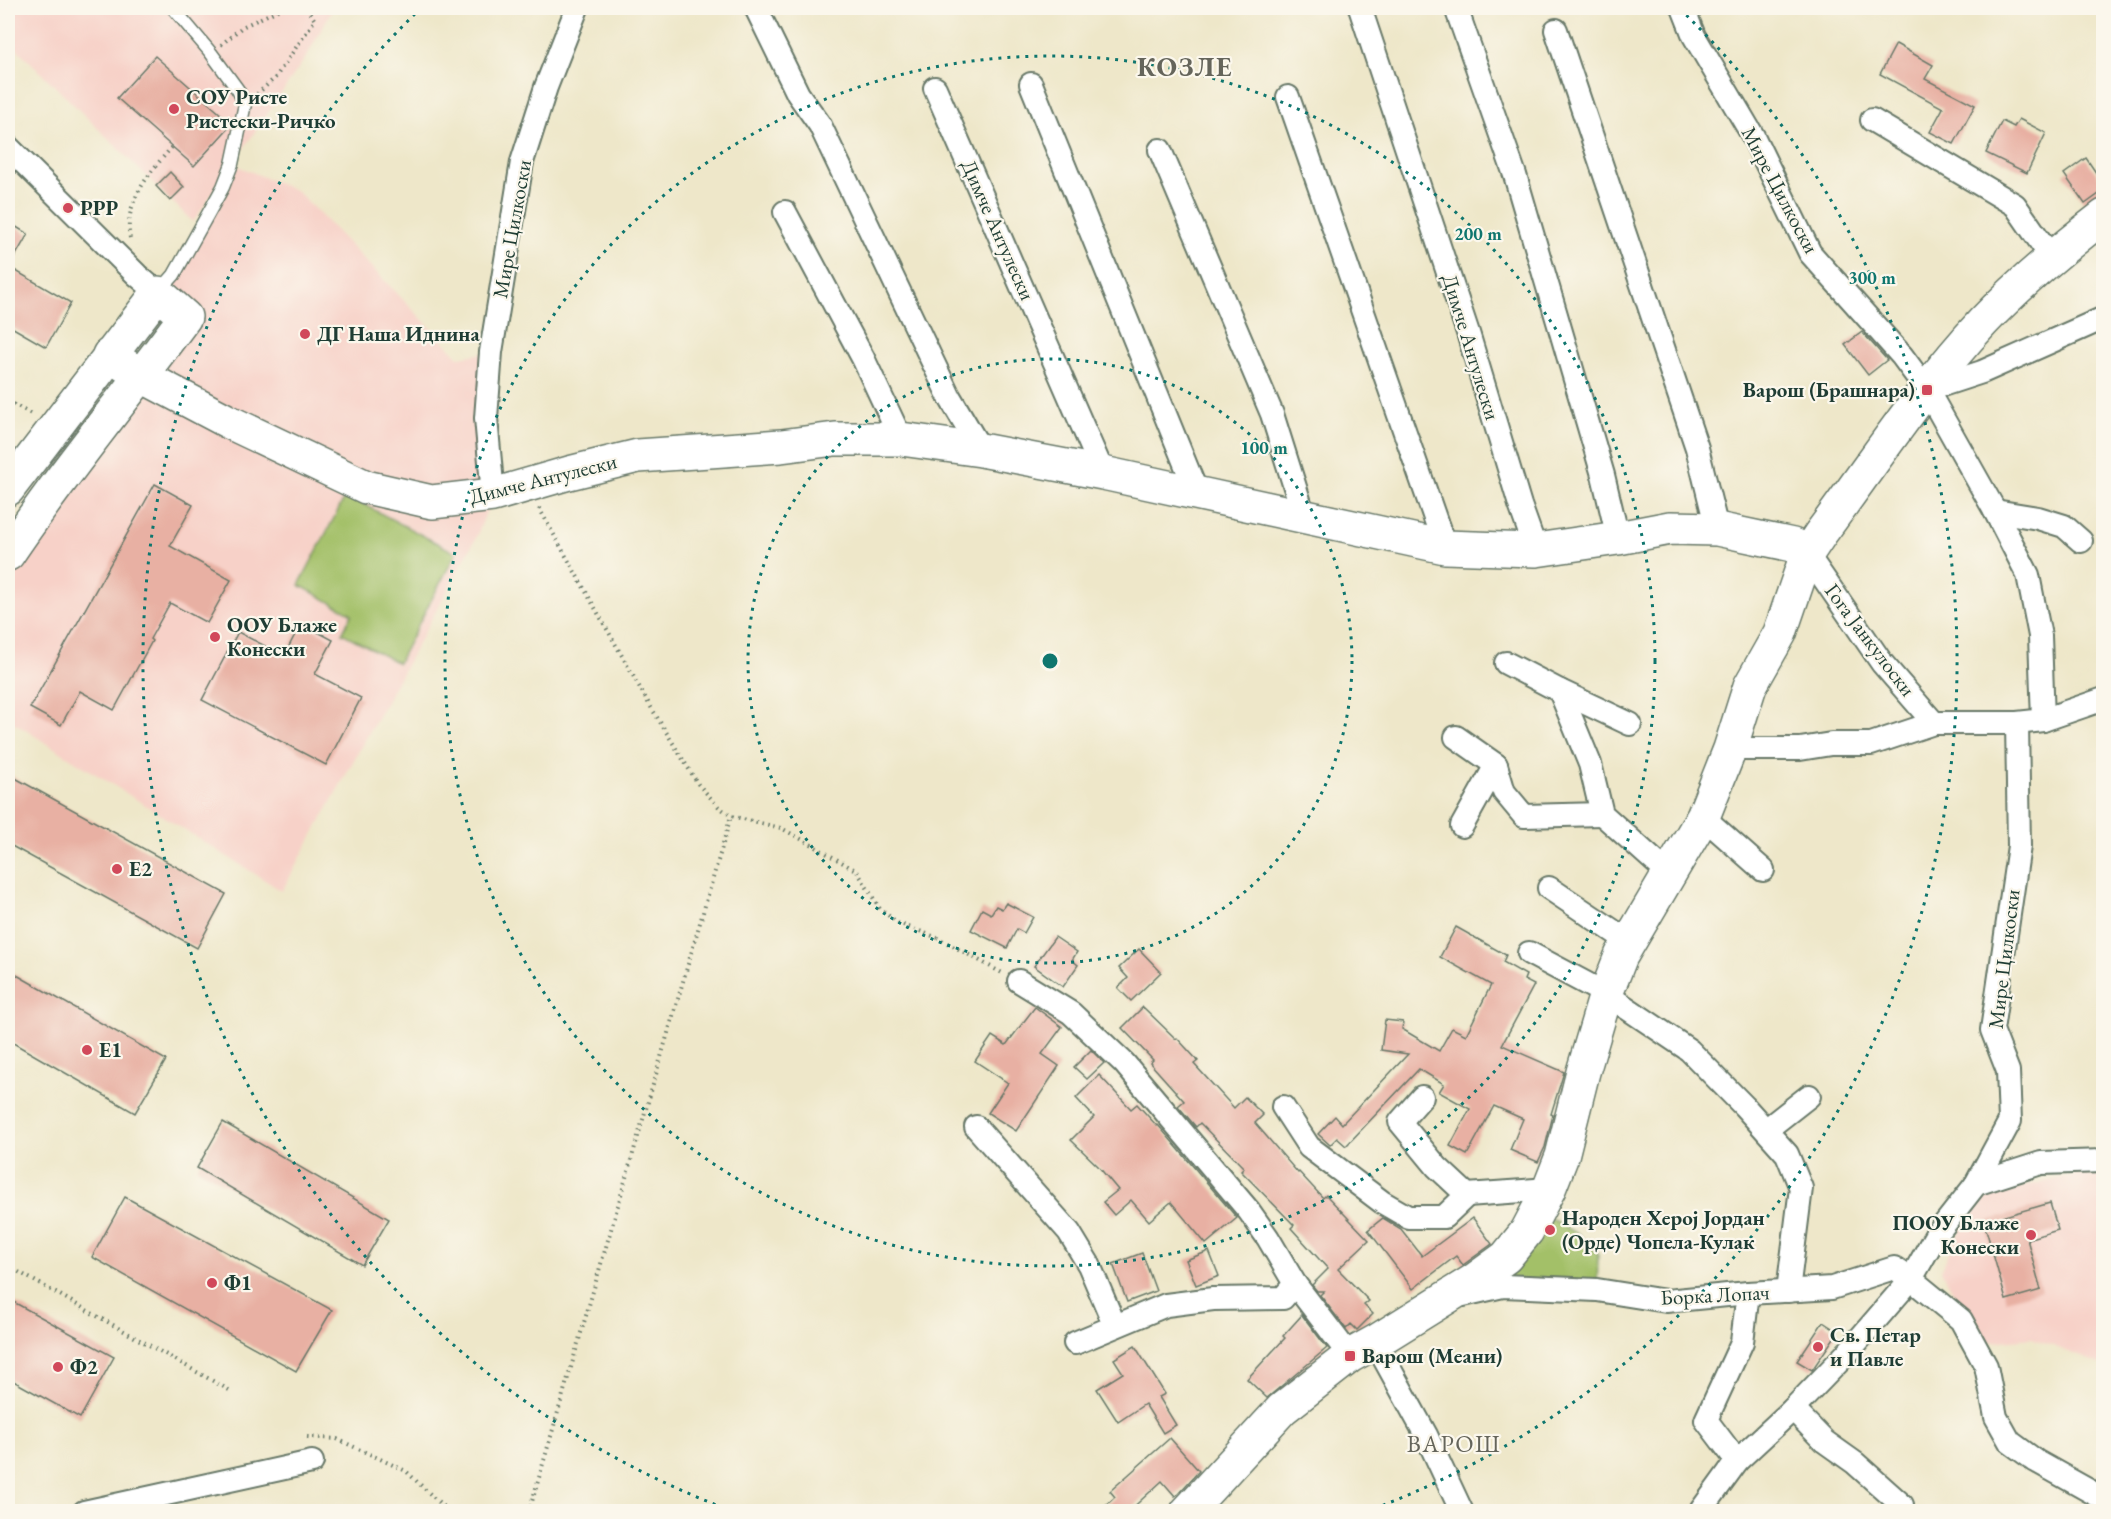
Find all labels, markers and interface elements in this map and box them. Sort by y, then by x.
district label: КОЗЛЕ [1137,49,1233,84]
place label: СОУ Ристе Ристески-Ричко [186,83,336,134]
marker: СОУ Ристе Ристески-Ричко [167,102,181,116]
street label: Мире Цилкоски [1736,122,1825,258]
street label: Димче Антулески [955,155,1042,304]
street label: Мире Цилкоски [486,158,537,300]
place label: РРР [80,194,118,221]
marker: РРР [61,201,75,215]
text: 200 m [1454,222,1502,245]
text: 300 m [1848,266,1896,289]
street label: Димче Антулески [1436,271,1506,423]
place label: ДГ Наша Иднина [317,320,480,347]
marker: ДГ Наша Иднина [298,327,312,341]
place label: Варош (Брашнара) [1743,376,1915,403]
marker: Варош (Брашнара) [1920,383,1934,397]
text: 100 m [1240,436,1288,459]
street label: Димче Антулески [466,447,619,510]
street label: Гога Јанкулоски [1819,578,1922,701]
place label: ООУ Блаже Конески [227,611,337,662]
marker: ООУ Блаже Конески [208,630,222,644]
centre of rings [1040,651,1060,671]
place label: Е2 [129,855,152,882]
marker: Е2 [110,862,124,876]
street label: Мире Цилкоски [1982,888,2025,1030]
place label: Е1 [99,1036,122,1063]
marker: Е1 [80,1043,94,1057]
place label: Народен Херој Јордан (Орде) Чопела-Кулак [1562,1204,1765,1255]
place label: ПООУ Блаже Конески [1892,1209,2019,1260]
marker: Народен Херој Јордан (Орде) Чопела-Кулак [1543,1223,1557,1237]
marker: ПООУ Блаже Конески [2024,1228,2038,1242]
place label: Ф1 [224,1269,252,1296]
marker: Ф1 [205,1276,219,1290]
street label: Борка Лопач [1660,1278,1770,1311]
place label: Св. Петар и Павле [1830,1321,1921,1372]
marker: Св. Петар и Павле [1811,1340,1825,1354]
place label: Варош (Меани) [1362,1342,1503,1369]
marker: Варош (Меани) [1343,1349,1357,1363]
place label: Ф2 [70,1353,98,1380]
marker: Ф2 [51,1360,65,1374]
district label: ВАРОШ [1407,1428,1501,1459]

